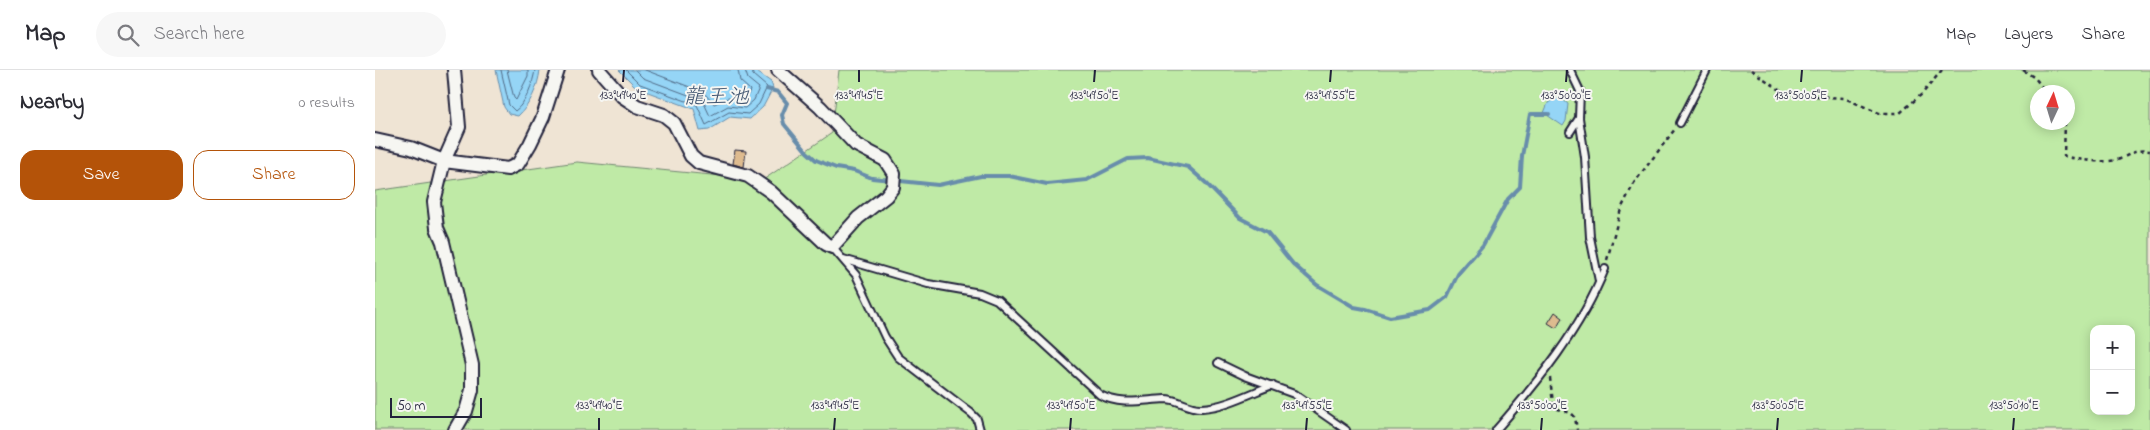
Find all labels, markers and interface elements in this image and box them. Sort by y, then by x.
search box [96,12,446,57]
text: Map [25,17,66,52]
icon: search [114,21,142,49]
text: Search here [154,21,245,48]
text: Map [1946,22,1976,48]
text: Layers [2004,22,2054,48]
text: Share [2082,22,2125,48]
water label: 龍王池 [683,82,750,114]
north arrow [2030,85,2075,130]
text: 133°49'40"E [600,87,646,105]
text: 133°49'45"E [835,87,883,105]
text: 133°49'50"E [1070,87,1118,105]
text: 133°49'55"E [1305,87,1355,105]
text: 133°50'00"E [1541,87,1591,105]
text: 133°50'05"E [1775,87,1827,105]
text: Nearby [20,88,84,118]
text: 0 results [299,91,355,115]
button: Save [20,150,183,200]
button: Share [193,150,355,200]
map controls [2090,325,2135,415]
button: + [2090,325,2135,370]
button: − [2090,370,2135,415]
scale bar [390,395,483,418]
text: 50 m [397,396,425,417]
text: 133°49'40"E [576,397,622,415]
text: 133°49'45"E [811,397,859,415]
text: 133°49'50"E [1047,397,1095,415]
text: 133°49'55"E [1282,397,1332,415]
text: 133°50'00"E [1517,397,1567,415]
text: 133°50'05"E [1752,397,1804,415]
text: 133°50'10"E [1989,397,2039,415]

